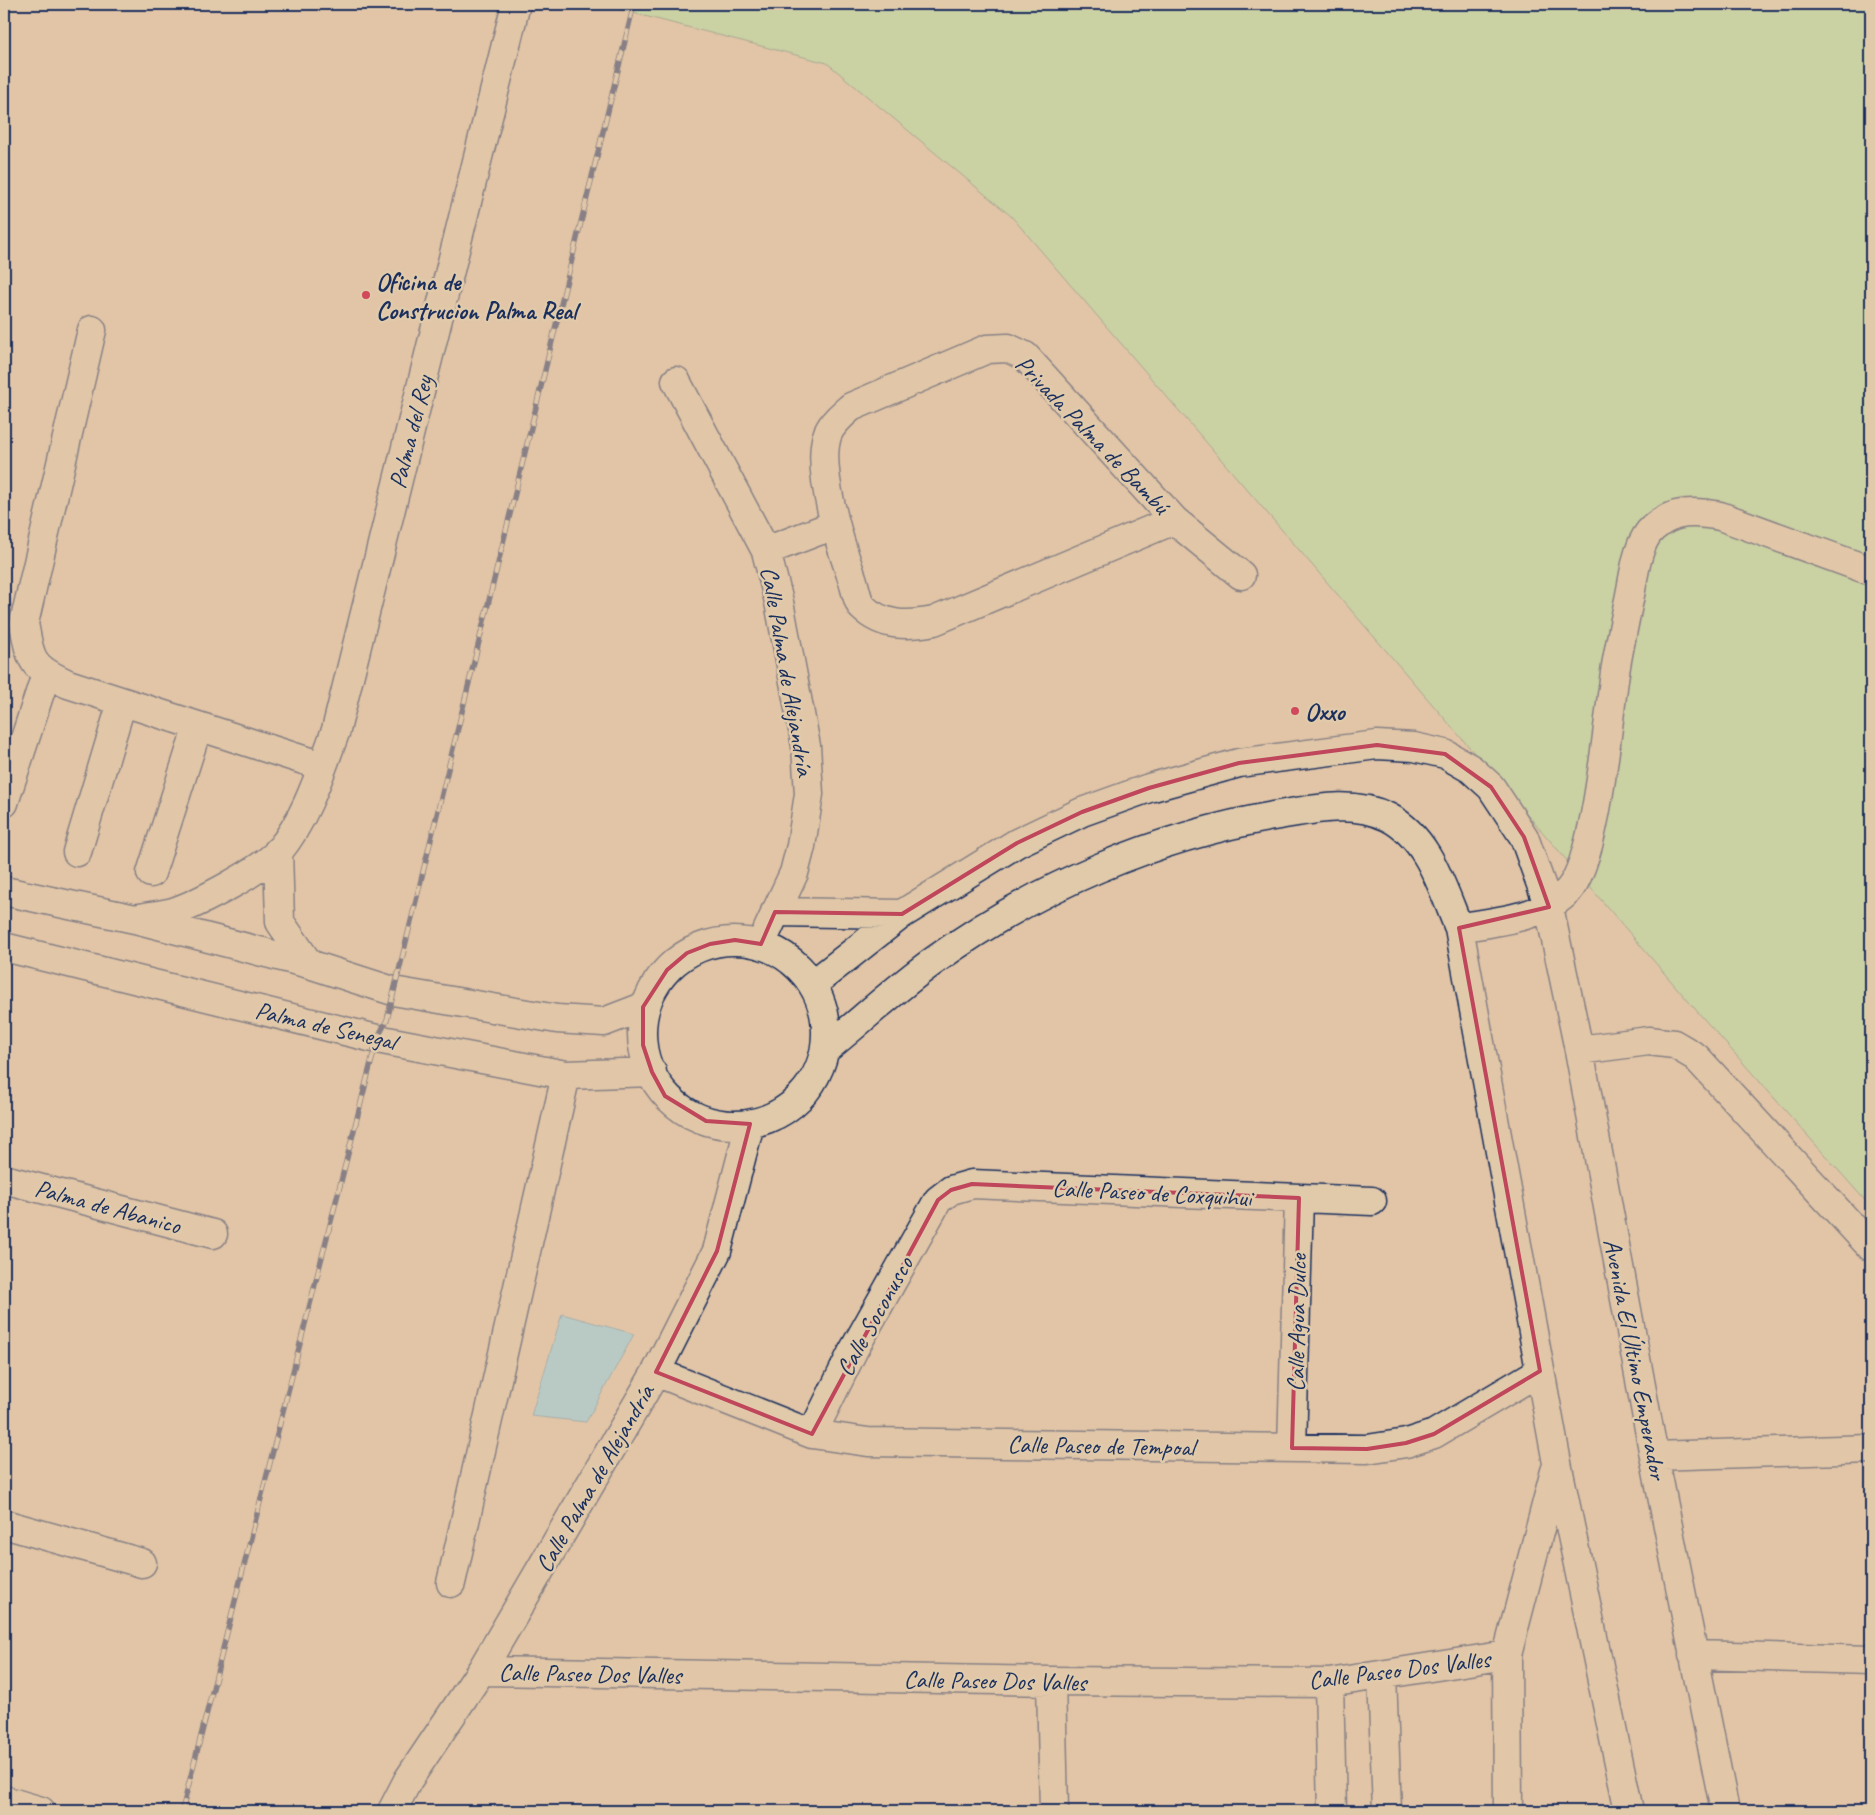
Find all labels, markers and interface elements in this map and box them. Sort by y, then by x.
place label: Oficina de Construcion Palma Real [376,266,581,327]
marker: Oficina de Construcion Palma Real [360,289,372,301]
street label: Privada Palma de Bambú [1008,348,1178,522]
street label: Palma del Rey [382,371,441,492]
street label: Calle Palma de Alejandría [753,564,822,780]
place label: Oxxo [1305,696,1347,728]
marker: Oxxo [1289,705,1301,717]
street label: Palma de Senegal [252,994,404,1059]
street label: Palma de Abanico [31,1172,185,1242]
street label: Calle Paseo de Coxquihui [1051,1172,1256,1214]
street label: Avenida El Último Emperador [1596,1236,1674,1484]
street label: Calle Soconusco [829,1250,921,1382]
street label: Calle Agua Dulce [1280,1252,1314,1392]
street label: Calle Palma de Alejandría [528,1377,663,1578]
street label: Calle Paseo de Tempoal [1007,1428,1200,1464]
street label: Calle Paseo Dos Valles [1307,1643,1494,1697]
street label: Calle Paseo Dos Valles [498,1656,684,1692]
street label: Calle Paseo Dos Valles [903,1663,1089,1699]

